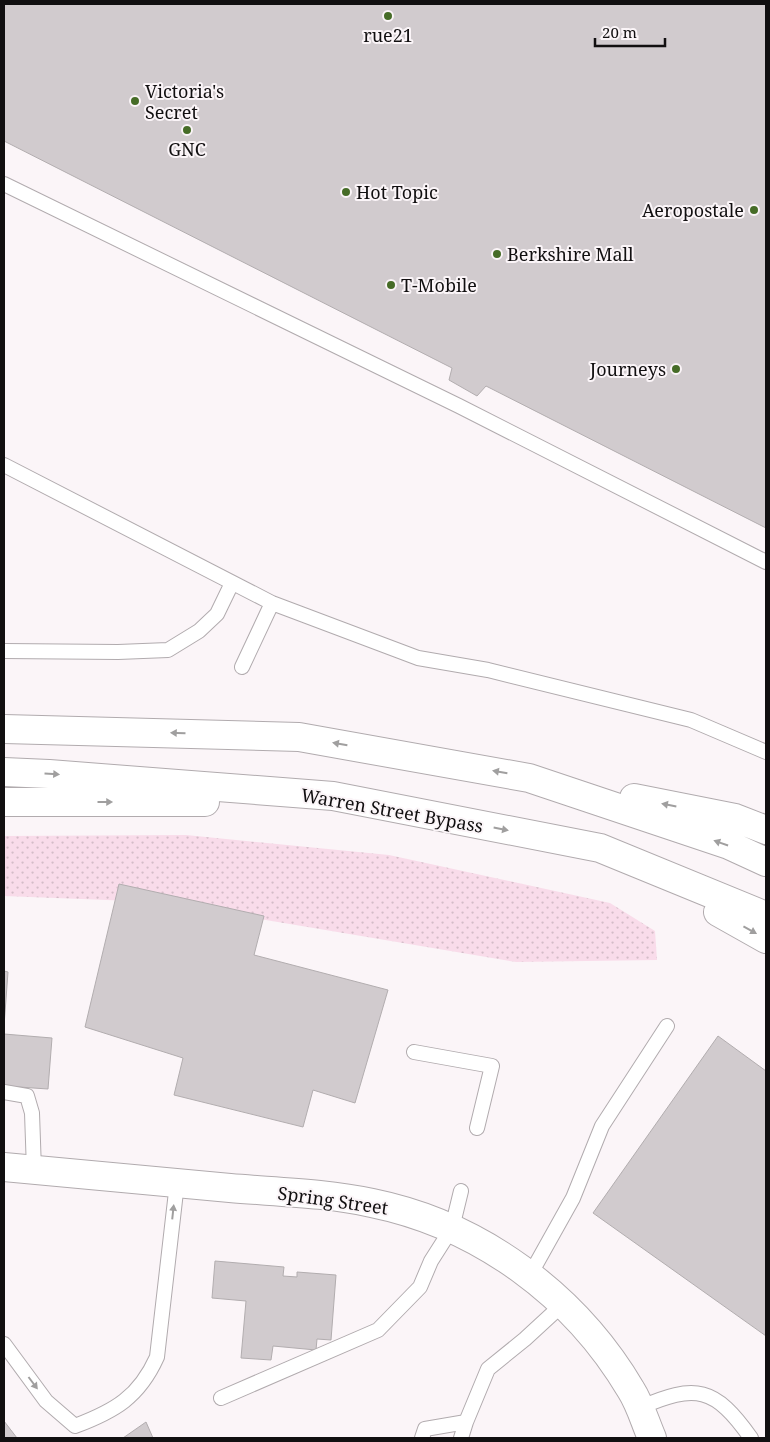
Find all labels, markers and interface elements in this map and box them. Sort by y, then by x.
marker: rue21 [382,10,394,22]
scale bar [595,15,665,47]
text: 20 m [602,22,637,42]
place label: rue21 [363,23,413,47]
place label: Victoria's Secret [145,79,224,124]
marker: Victoria's Secret [129,95,141,107]
marker: GNC [181,124,193,136]
place label: GNC [168,137,206,161]
place label: Hot Topic [356,180,438,204]
marker: Hot Topic [340,186,352,198]
place label: Aeropostale [642,198,744,222]
marker: Aeropostale [748,204,760,216]
place label: Berkshire Mall [507,242,634,266]
marker: Berkshire Mall [491,248,503,260]
place label: T-Mobile [401,273,477,297]
marker: T-Mobile [385,279,397,291]
place label: Journeys [589,357,666,381]
marker: Journeys [670,363,682,375]
one-way arrow [170,729,186,737]
one-way arrow [332,740,348,748]
one-way arrow [492,768,508,776]
one-way arrow [45,770,61,778]
street label: Warren Street Bypass [299,782,485,838]
one-way arrow [97,798,113,806]
one-way arrow [661,801,676,809]
one-way arrow [493,825,509,833]
one-way arrow [714,839,729,846]
one-way arrow [744,926,757,935]
street label: Spring Street [276,1180,390,1220]
one-way arrow [169,1204,177,1220]
one-way arrow [28,1376,38,1390]

